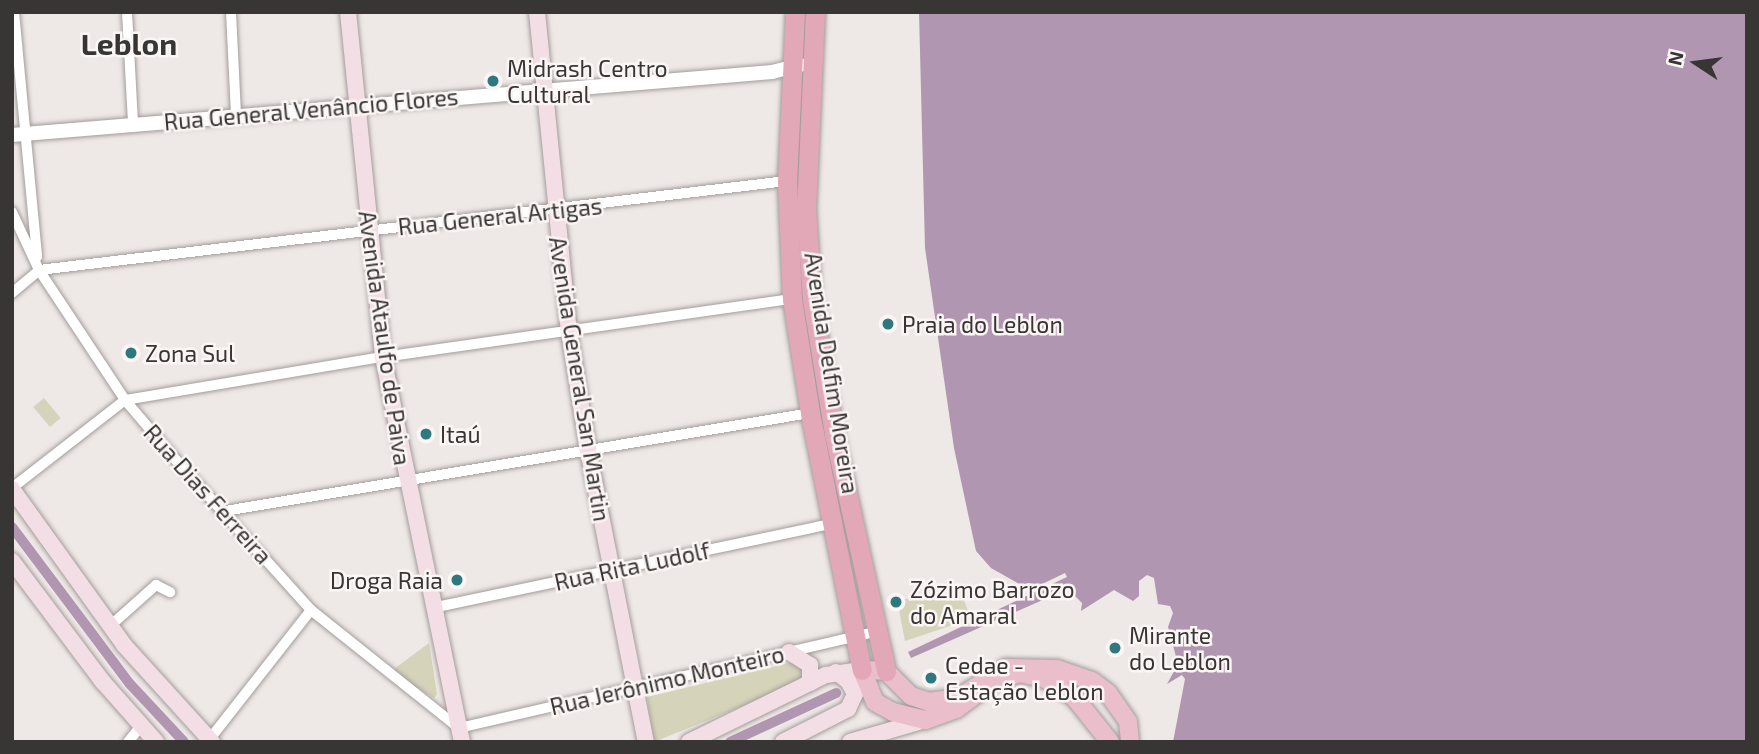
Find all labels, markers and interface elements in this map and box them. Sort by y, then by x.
district label: Leblon [81,25,177,61]
north arrow [1661,28,1731,98]
text: N [1662,49,1688,67]
place label: Midrash Centro Cultural [507,54,668,108]
marker: Midrash Centro Cultural [485,73,501,89]
street label: Rua General Venâncio Flores [162,82,460,136]
street label: Rua General Artigas [396,191,604,241]
street label: Avenida Ataulfo de Paiva [353,209,417,467]
street label: Avenida General San Martin [544,234,616,524]
street label: Avenida Delfim Moreira [799,250,865,496]
place label: Praia do Leblon [902,310,1063,338]
marker: Praia do Leblon [880,316,896,332]
place label: Zona Sul [145,339,235,367]
marker: Zona Sul [123,345,139,361]
street label: Rua Dias Ferreira [138,419,278,569]
place label: Itaú [440,420,481,448]
marker: Itaú [418,426,434,442]
street label: Rua Rita Ludolf [552,536,712,596]
place label: Droga Raia [330,566,443,594]
marker: Droga Raia [449,572,465,588]
place label: Zózimo Barrozo do Amaral [910,575,1075,629]
marker: Zózimo Barrozo do Amaral [888,594,904,610]
place label: Mirante do Leblon [1129,621,1231,675]
street label: Rua Jerônimo Monteiro [547,640,787,720]
marker: Mirante do Leblon [1107,640,1123,656]
place label: Cedae - Estação Leblon [945,651,1104,705]
marker: Cedae - Estação Leblon [923,670,939,686]

